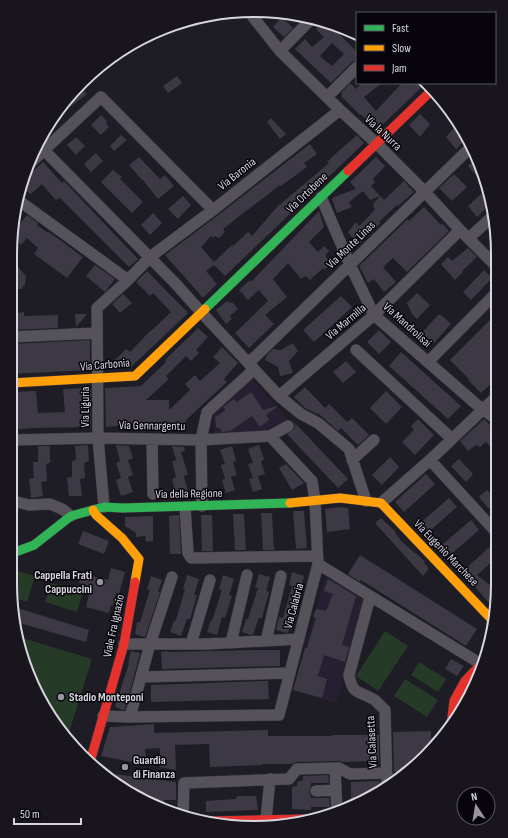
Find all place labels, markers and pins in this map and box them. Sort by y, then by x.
place label: Cappella Frati Cappuccini [34,568,92,597]
marker: Cappella Frati Cappuccini [95,577,105,587]
place label: Stadio Monteponi [69,690,143,705]
marker: Stadio Monteponi [56,692,66,702]
place label: Guardia di Finanza [133,753,175,782]
marker: Guardia di Finanza [120,762,130,772]

